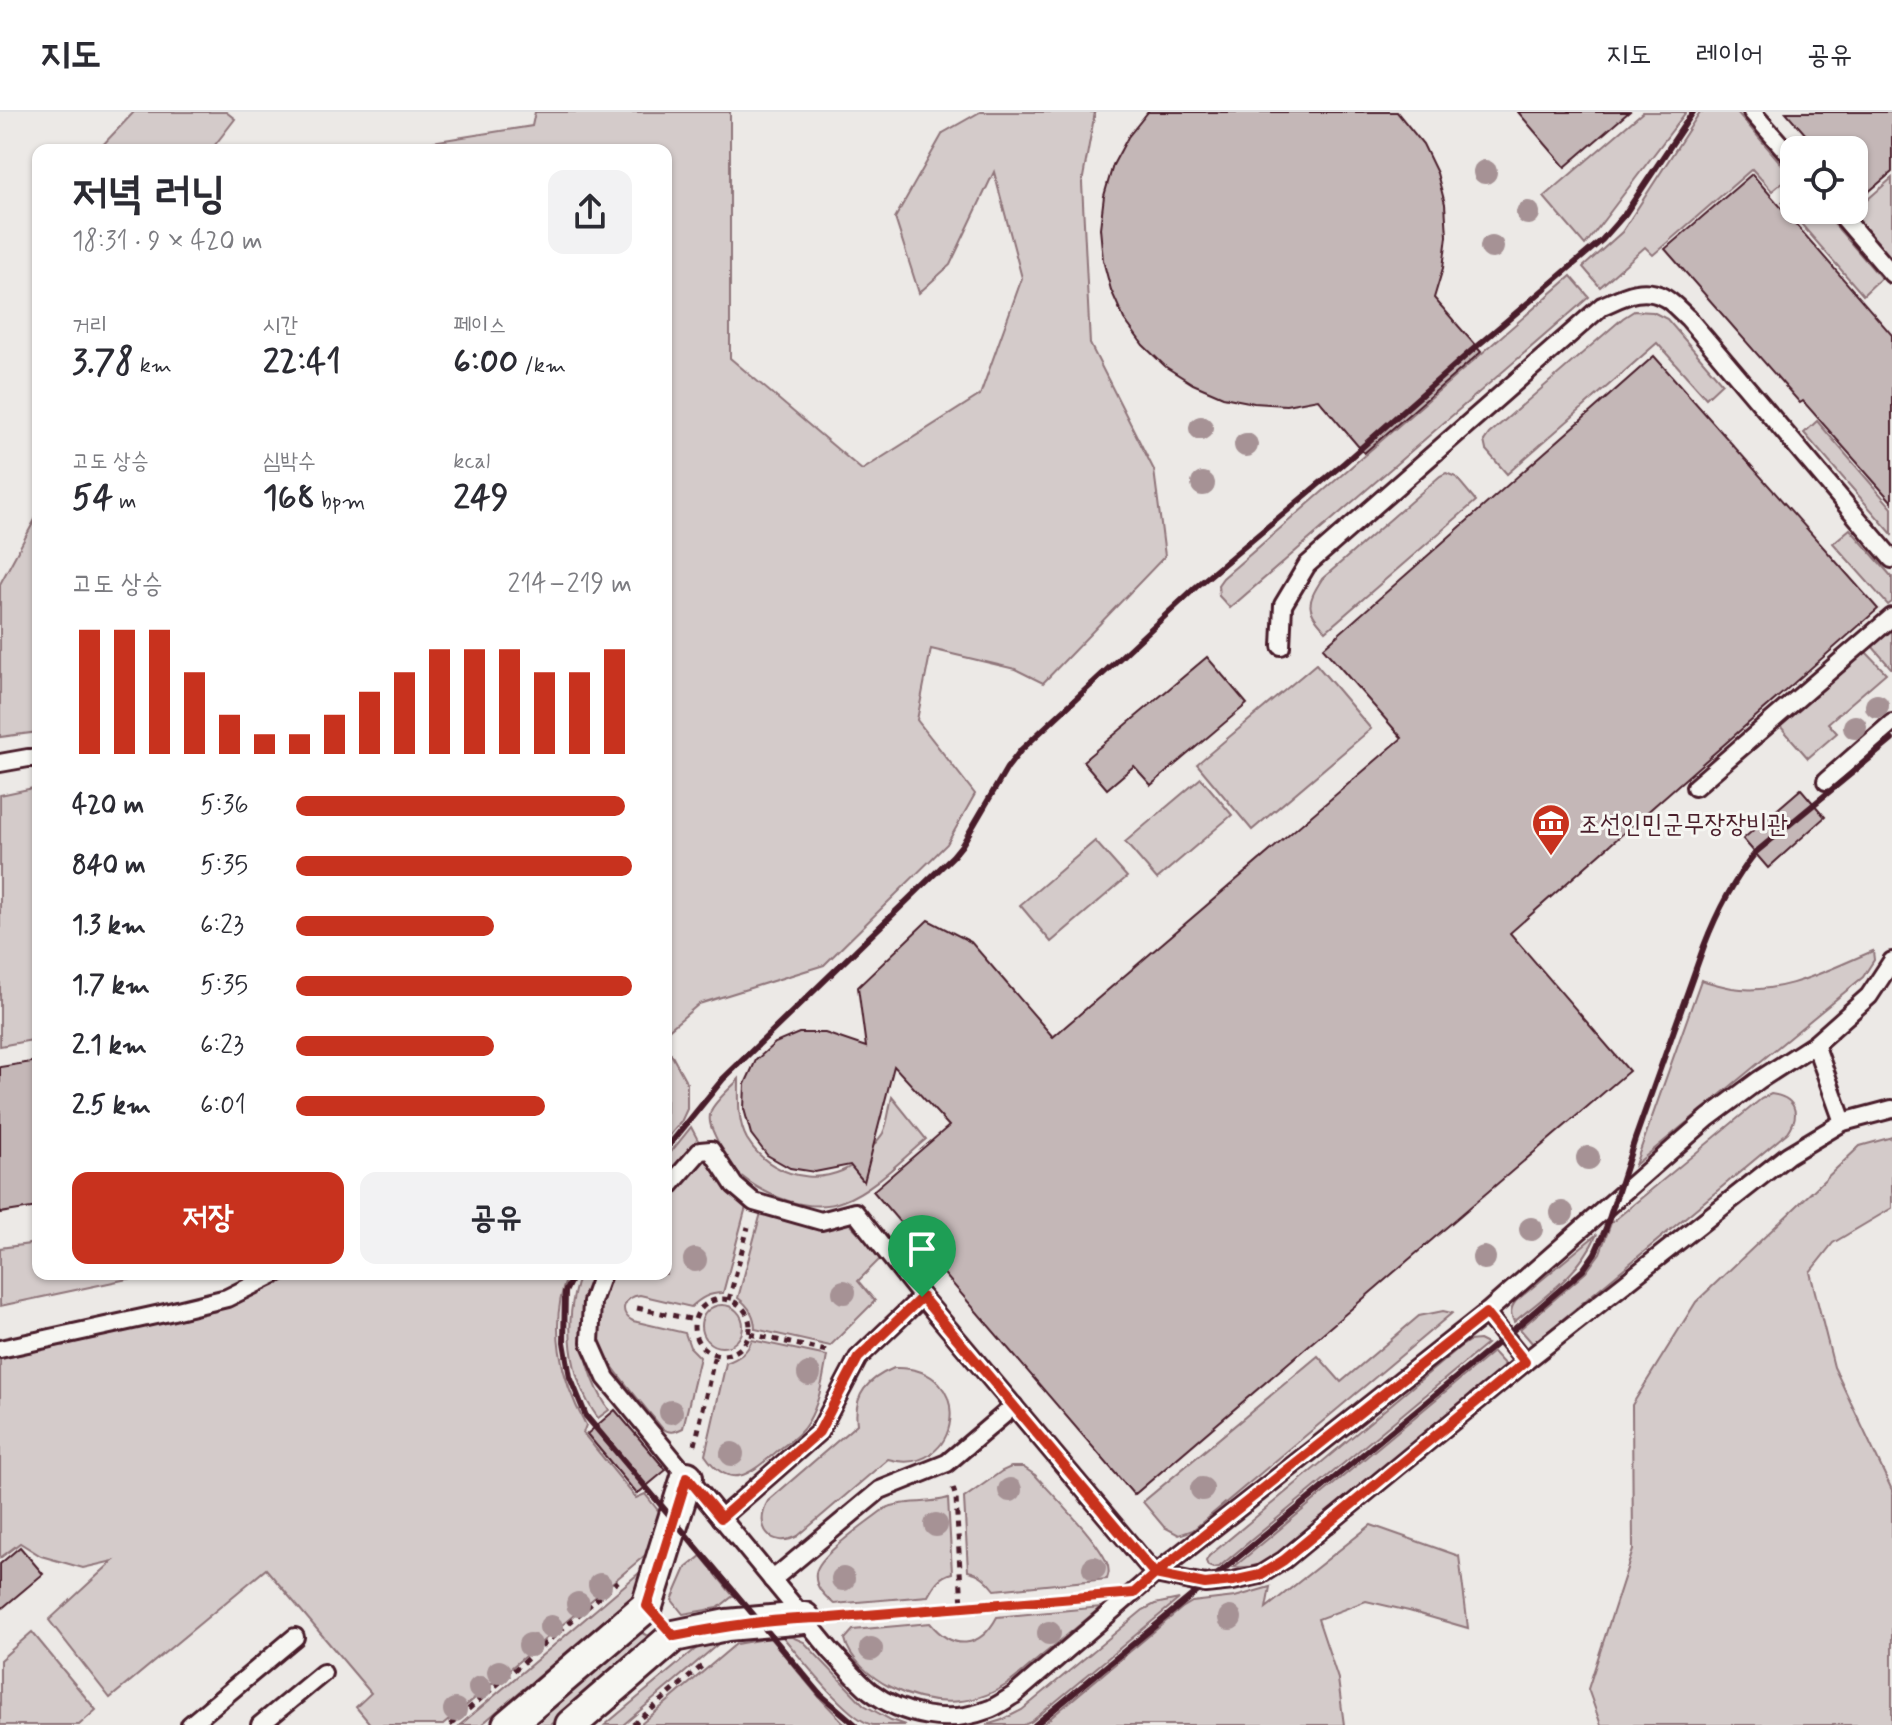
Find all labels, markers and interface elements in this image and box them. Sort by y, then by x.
text: 지도 [40,31,101,80]
text: 지도 [1606,37,1651,74]
text: 레이어 [1695,37,1763,74]
text: 공유 [1807,37,1852,74]
map controls [1780,136,1868,224]
button: locate [1780,136,1868,224]
text: 저녁 러닝 [72,166,226,224]
button: share [548,170,632,254]
text: 18:31 · 9 × 420 m [72,225,263,259]
text: 거리 [72,312,107,340]
text: 시간 [263,312,298,340]
text: 페이스 [453,312,506,340]
text: 3.78 [72,340,134,385]
text: 22:41 [263,340,341,385]
text: 6:00 [453,340,518,385]
text: km [134,352,172,380]
text: /km [518,352,566,380]
text: 고도 상승 [72,448,149,476]
text: 심박수 [263,448,316,476]
text: kcal [453,448,490,476]
text: 54 [72,476,113,521]
text: 168 [263,476,315,521]
text: 249 [453,476,509,521]
text: m [113,488,137,516]
text: bpm [315,488,365,516]
text: 고도 상승 [72,568,163,602]
text: 214–219 m [507,568,632,602]
text: 420 m [72,789,144,823]
text: 5:36 [200,789,249,823]
museum icon: 조선인민군무장장비관 [1530,802,1572,857]
place label: 조선인민군무장장비관 [1579,808,1788,842]
text: 840 m [72,849,146,883]
text: 5:35 [200,849,248,883]
text: 1.3 km [72,909,146,943]
text: 6:23 [200,909,244,943]
text: 1.7 km [72,969,150,1003]
text: 5:35 [200,969,248,1003]
text: 2.1 km [72,1029,147,1063]
text: 6:23 [200,1029,244,1063]
text: 2.5 km [72,1089,151,1123]
text: 6:01 [200,1089,246,1123]
button: 저장 [72,1172,344,1264]
button: 공유 [360,1172,632,1264]
pin [888,1215,956,1297]
icon: arrive [900,1227,944,1271]

